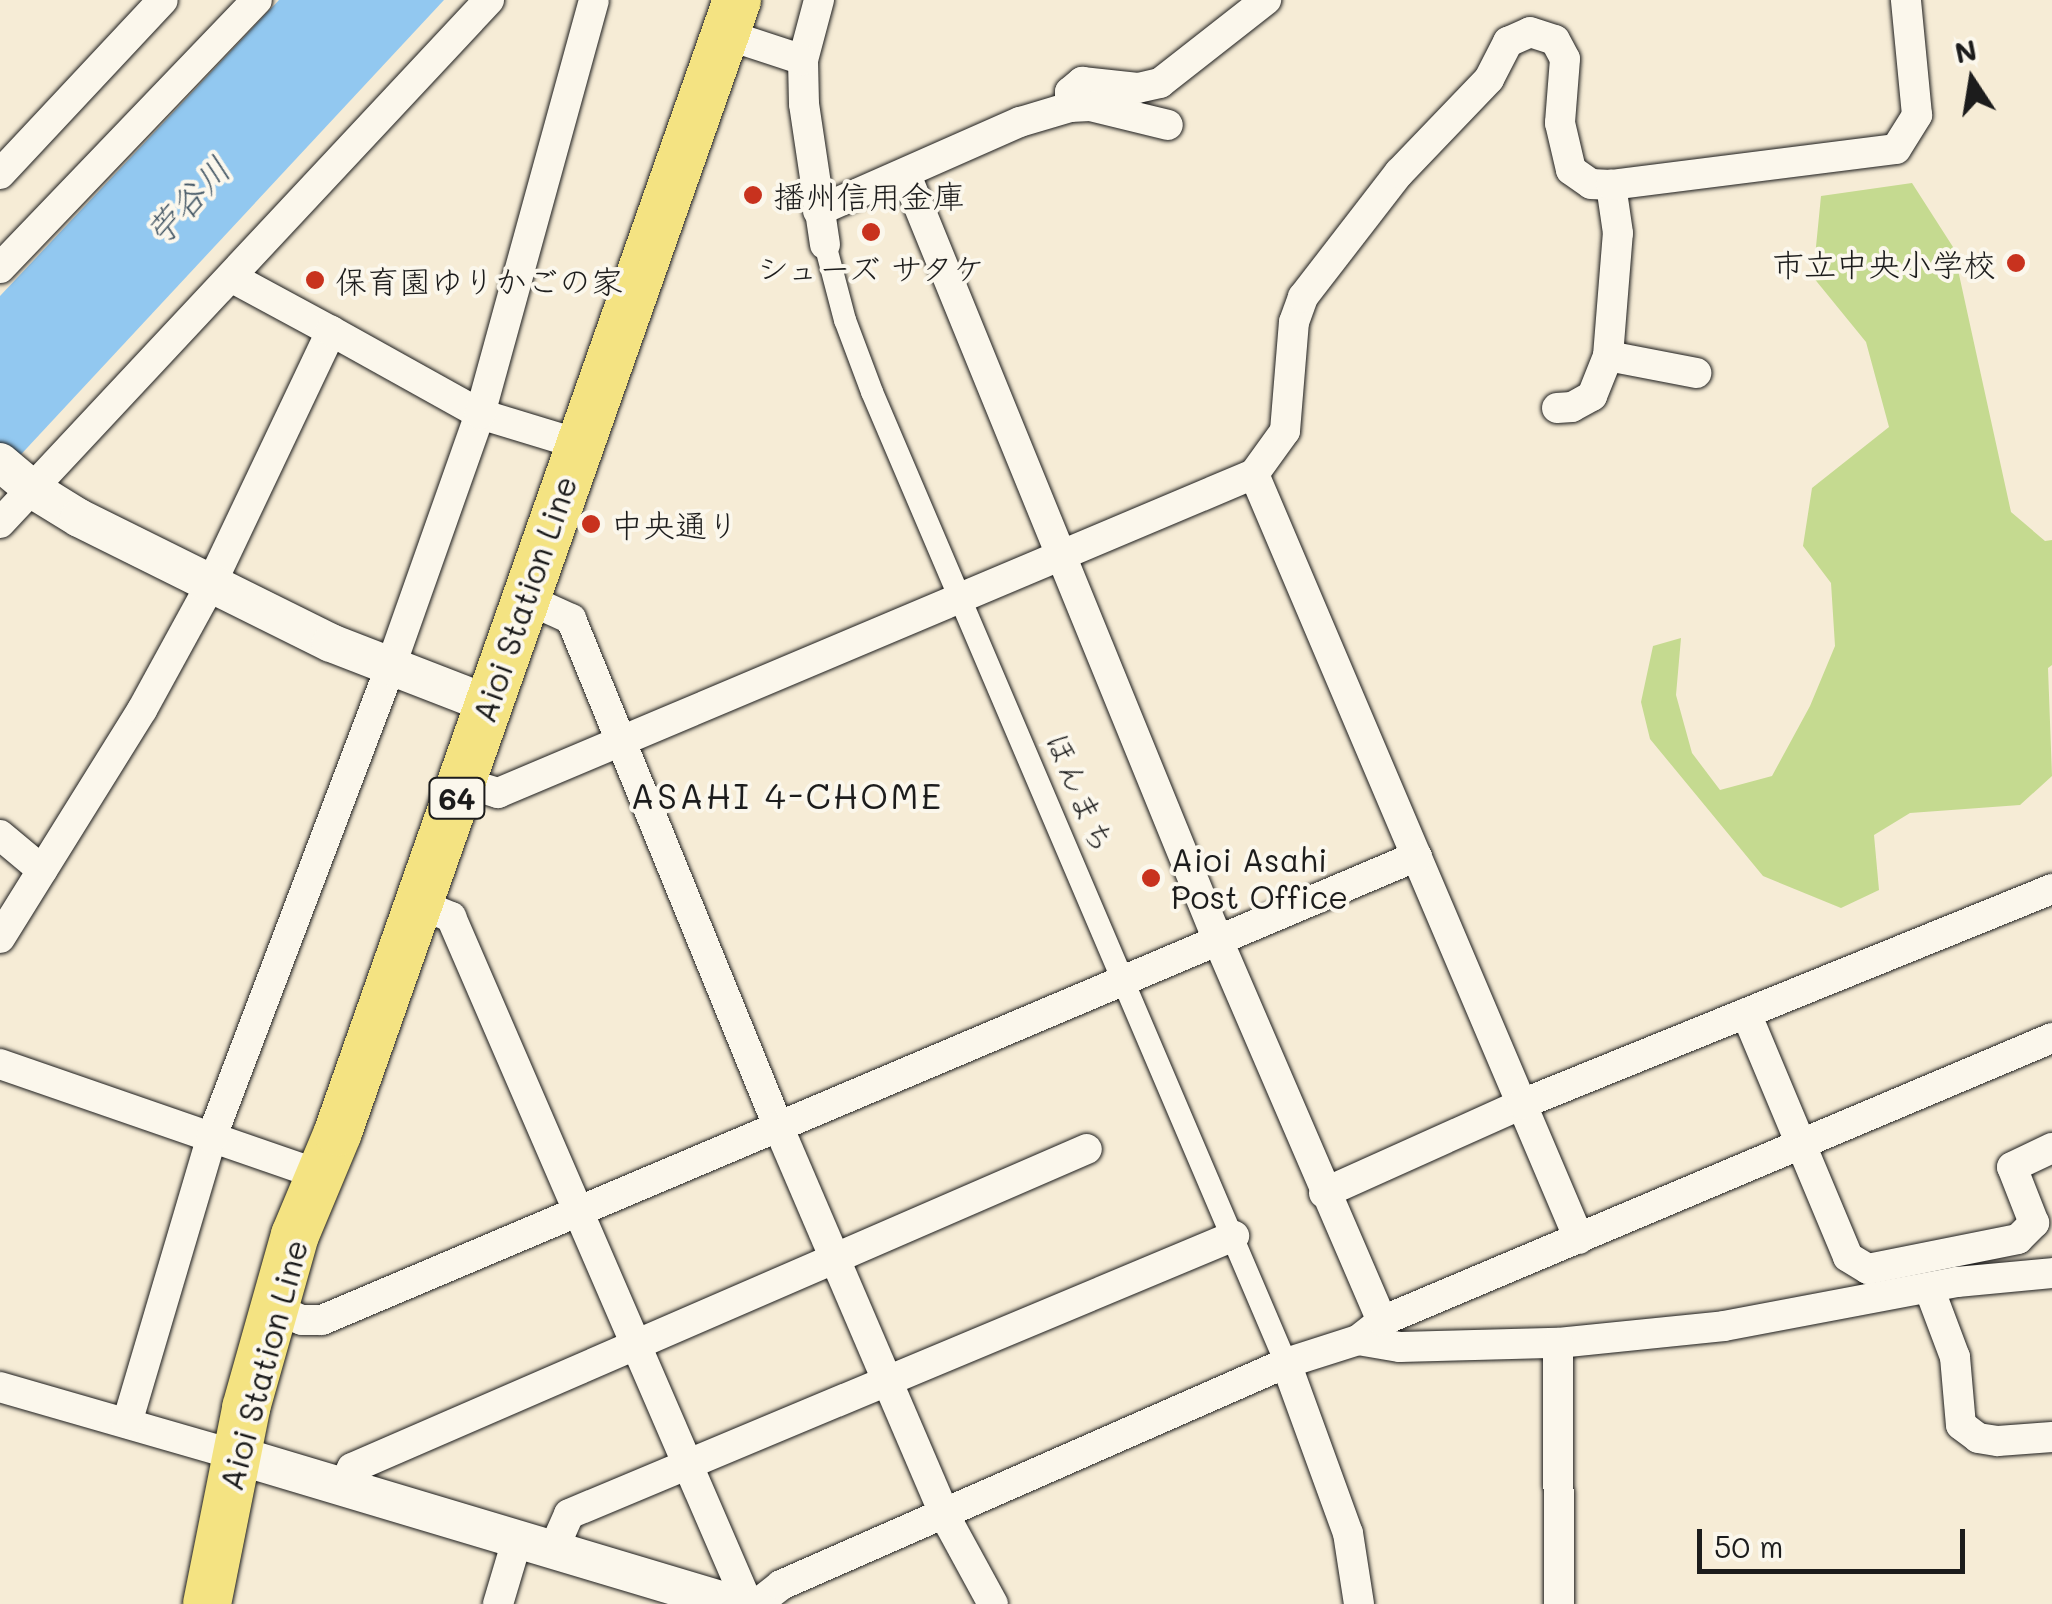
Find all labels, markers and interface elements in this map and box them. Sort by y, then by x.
north arrow [1922,30,2022,130]
text: N [1952,31,1980,70]
water label: 苧谷川 [136,147,238,253]
place label: 播州信用金庫 [773,176,965,214]
marker: 播州信用金庫 [742,184,764,206]
marker: シューズ サタケ [860,221,882,243]
place label: 市立中央小学校 [1772,244,1996,282]
place label: シューズ サタケ [754,248,988,286]
marker: 市立中央小学校 [2005,252,2027,274]
place label: 保育園ゆりかごの家 [335,261,623,299]
marker: 保育園ゆりかごの家 [304,269,326,291]
street label: Aioi Station Line [464,471,584,727]
place label: 中央通り [611,505,739,543]
marker: 中央通り [580,513,602,535]
street label: ほんまち [1038,726,1124,858]
road number: 64 [427,773,487,823]
district label: ASAHI 4-CHOME [630,774,944,816]
place label: Aioi Asahi Post Office [1171,841,1348,916]
marker: Aioi Asahi Post Office [1140,867,1162,889]
street label: Aioi Station Line [211,1235,315,1495]
scale bar [1702,1509,1970,1571]
text: 50 m [1714,1526,1784,1566]

